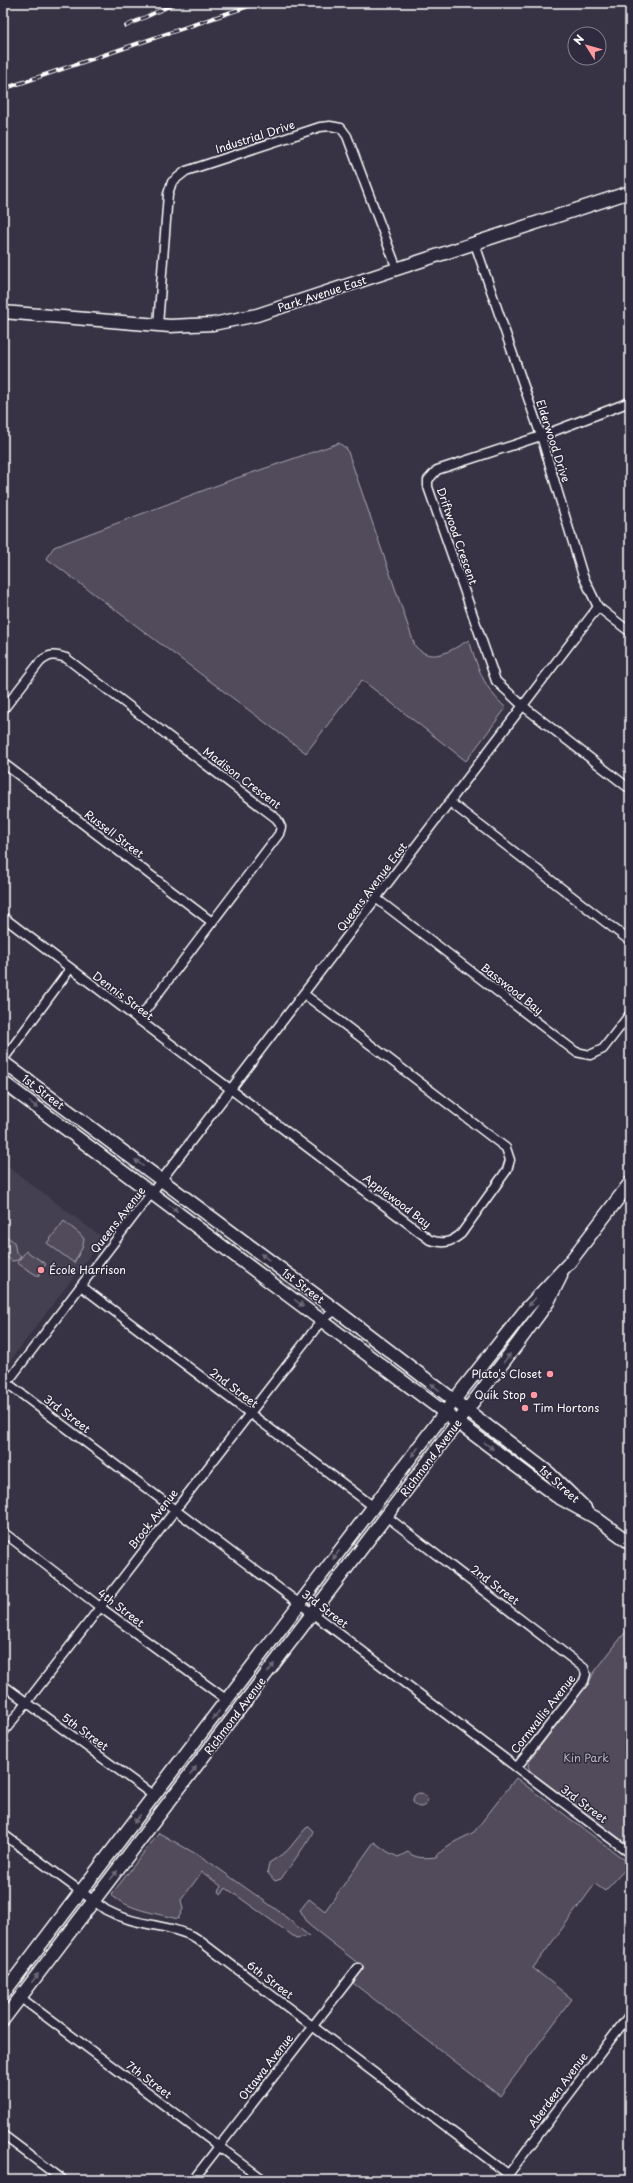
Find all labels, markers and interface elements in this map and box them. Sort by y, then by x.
north arrow [567,26,607,66]
text: N [569,31,588,48]
street label: Industrial Drive [213,116,297,157]
street label: Park Avenue East [275,271,369,316]
street label: Elderwood Drive [532,397,575,484]
street label: Driftwood Crescent [433,485,482,587]
street label: Madison Crescent [200,743,285,813]
street label: Russell Street [81,806,148,862]
street label: Queens Avenue East [332,838,411,935]
street label: Basswood Bay [477,959,547,1018]
street label: Dennis Street [89,967,158,1025]
street label: 1st Street [18,1070,69,1114]
one-way arrow [29,1101,40,1109]
one-way arrow [134,1159,144,1167]
street label: Applewood Bay [360,1169,435,1232]
street label: Queens Avenue [86,1183,149,1257]
one-way arrow [167,1203,178,1212]
one-way arrow [260,1253,271,1262]
place label: École Harrison [49,1261,126,1278]
street label: 1st Street [278,1264,329,1308]
marker: École Harrison [36,1265,46,1275]
one-way arrow [528,1296,537,1307]
one-way arrow [293,1298,304,1307]
one-way arrow [503,1352,511,1363]
street label: 2nd Street [206,1364,263,1412]
place label: Plato's Closet [471,1365,542,1382]
marker: Plato's Closet [545,1369,555,1379]
one-way arrow [430,1383,441,1392]
place label: Quik Stop [475,1386,526,1403]
street label: 3rd Street [40,1390,95,1437]
marker: Quik Stop [529,1390,539,1400]
place label: Tim Hortons [533,1399,599,1416]
marker: Tim Hortons [520,1403,530,1413]
street label: Richmond Avenue [396,1415,466,1500]
one-way arrow [484,1441,494,1449]
one-way arrow [411,1447,420,1458]
street label: 1st Street [535,1461,584,1507]
street label: Brock Avenue [124,1485,182,1552]
one-way arrow [332,1550,341,1561]
street label: 2nd Street [467,1561,524,1609]
street label: 4th Street [94,1584,149,1631]
street label: 3rd Street [298,1585,353,1632]
one-way arrow [267,1662,275,1673]
street label: Cornwallis Avenue [506,1670,579,1757]
street label: Richmond Avenue [200,1673,270,1758]
street label: 5th Street [58,1709,113,1755]
one-way arrow [212,1710,220,1720]
park label: Kin Park [563,1749,609,1766]
one-way arrow [188,1766,197,1777]
street label: 3rd Street [557,1780,612,1827]
one-way arrow [133,1813,141,1824]
one-way arrow [109,1869,118,1880]
street label: 6th Street [243,1956,298,2003]
one-way arrow [31,1973,39,1984]
street label: Ottawa Avenue [234,2030,297,2103]
street label: Aberdeen Avenue [524,2049,592,2131]
street label: 7th Street [123,2057,176,2103]

